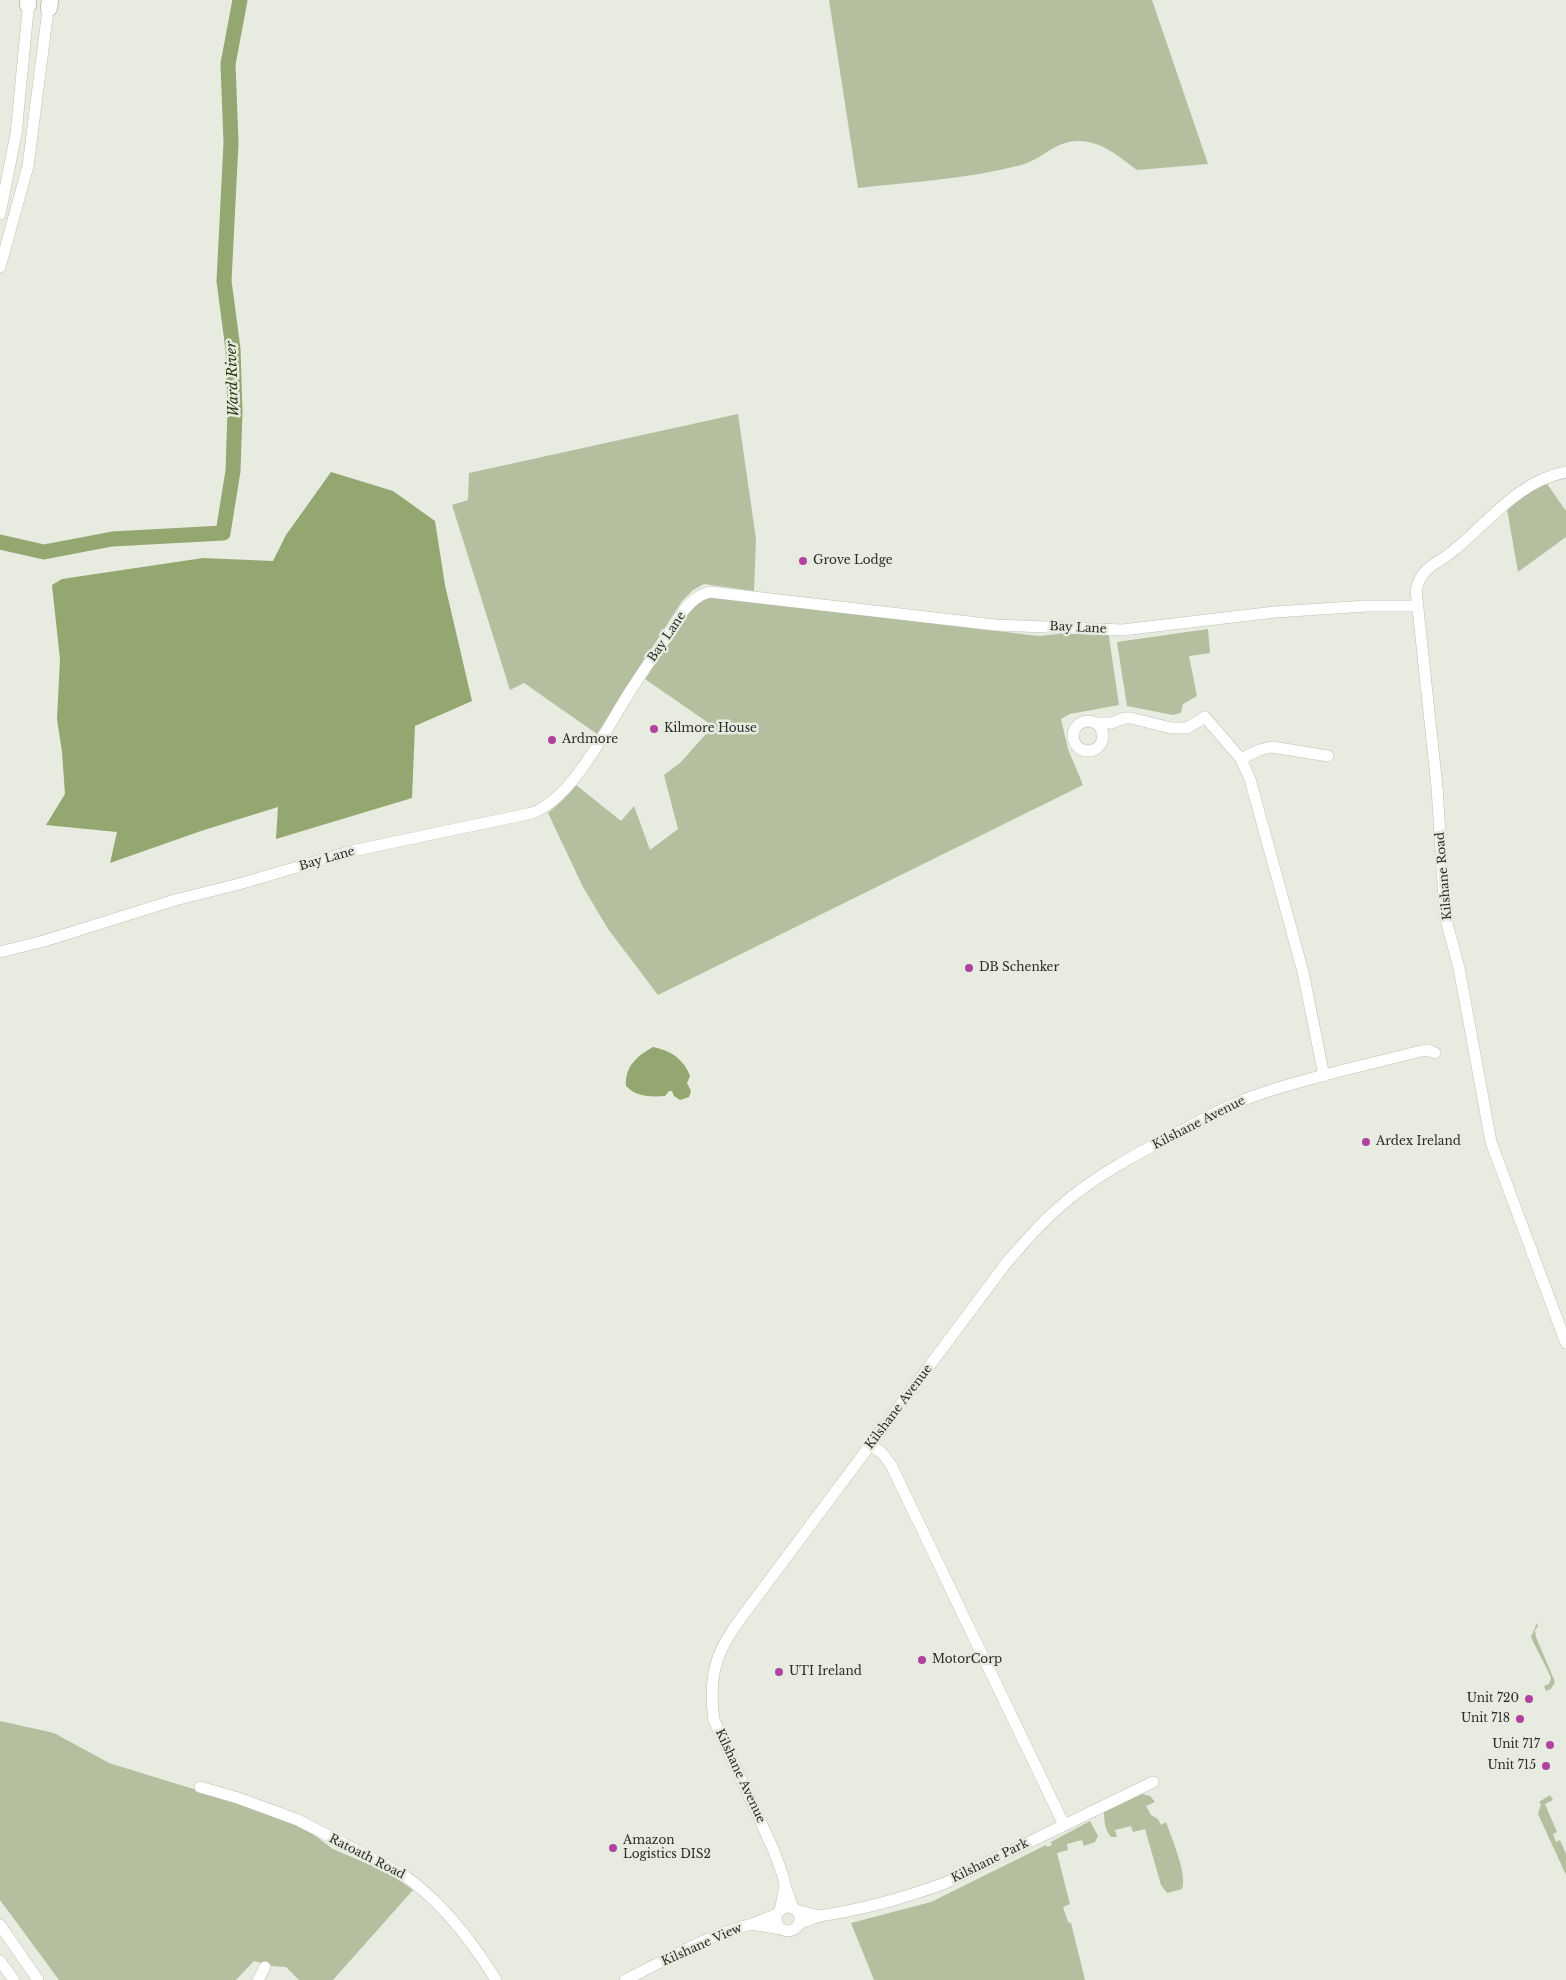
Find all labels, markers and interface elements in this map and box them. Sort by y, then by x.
water label: Ward River [223,341,243,417]
place label: Grove Lodge [813,554,893,568]
marker: Grove Lodge [797,555,809,567]
street label: Bay Lane [645,609,689,665]
street label: Bay Lane [1049,619,1107,637]
place label: Kilmore House [664,722,757,736]
marker: Kilmore House [648,723,660,735]
place label: Ardmore [562,733,618,747]
marker: Ardmore [546,734,558,746]
street label: Kilshane Road [1433,831,1455,921]
street label: Bay Lane [298,844,356,874]
place label: DB Schenker [979,961,1059,975]
marker: DB Schenker [963,962,975,974]
street label: Kilshane Avenue [1150,1093,1248,1153]
place label: Ardex Ireland [1376,1135,1461,1149]
marker: Ardex Ireland [1360,1136,1372,1148]
street label: Kilshane Avenue [863,1362,935,1452]
place label: MotorCorp [932,1653,1002,1667]
marker: MotorCorp [916,1654,928,1666]
place label: UTI Ireland [789,1665,862,1679]
marker: UTI Ireland [773,1666,785,1678]
place label: Unit 720 [1467,1692,1519,1706]
marker: Unit 720 [1523,1693,1535,1705]
place label: Unit 718 [1461,1712,1510,1726]
marker: Unit 718 [1514,1713,1526,1725]
street label: Kilshane Avenue [712,1727,768,1825]
place label: Unit 717 [1492,1738,1540,1752]
marker: Unit 717 [1544,1739,1556,1751]
place label: Unit 715 [1488,1759,1536,1773]
marker: Unit 715 [1540,1760,1552,1772]
street label: Ratoath Road [327,1832,407,1882]
place label: Amazon Logistics DIS2 [623,1834,711,1862]
street label: Kilshane Park [949,1836,1031,1886]
marker: Amazon Logistics DIS2 [607,1842,619,1854]
street label: Kilshane View [660,1921,744,1969]

